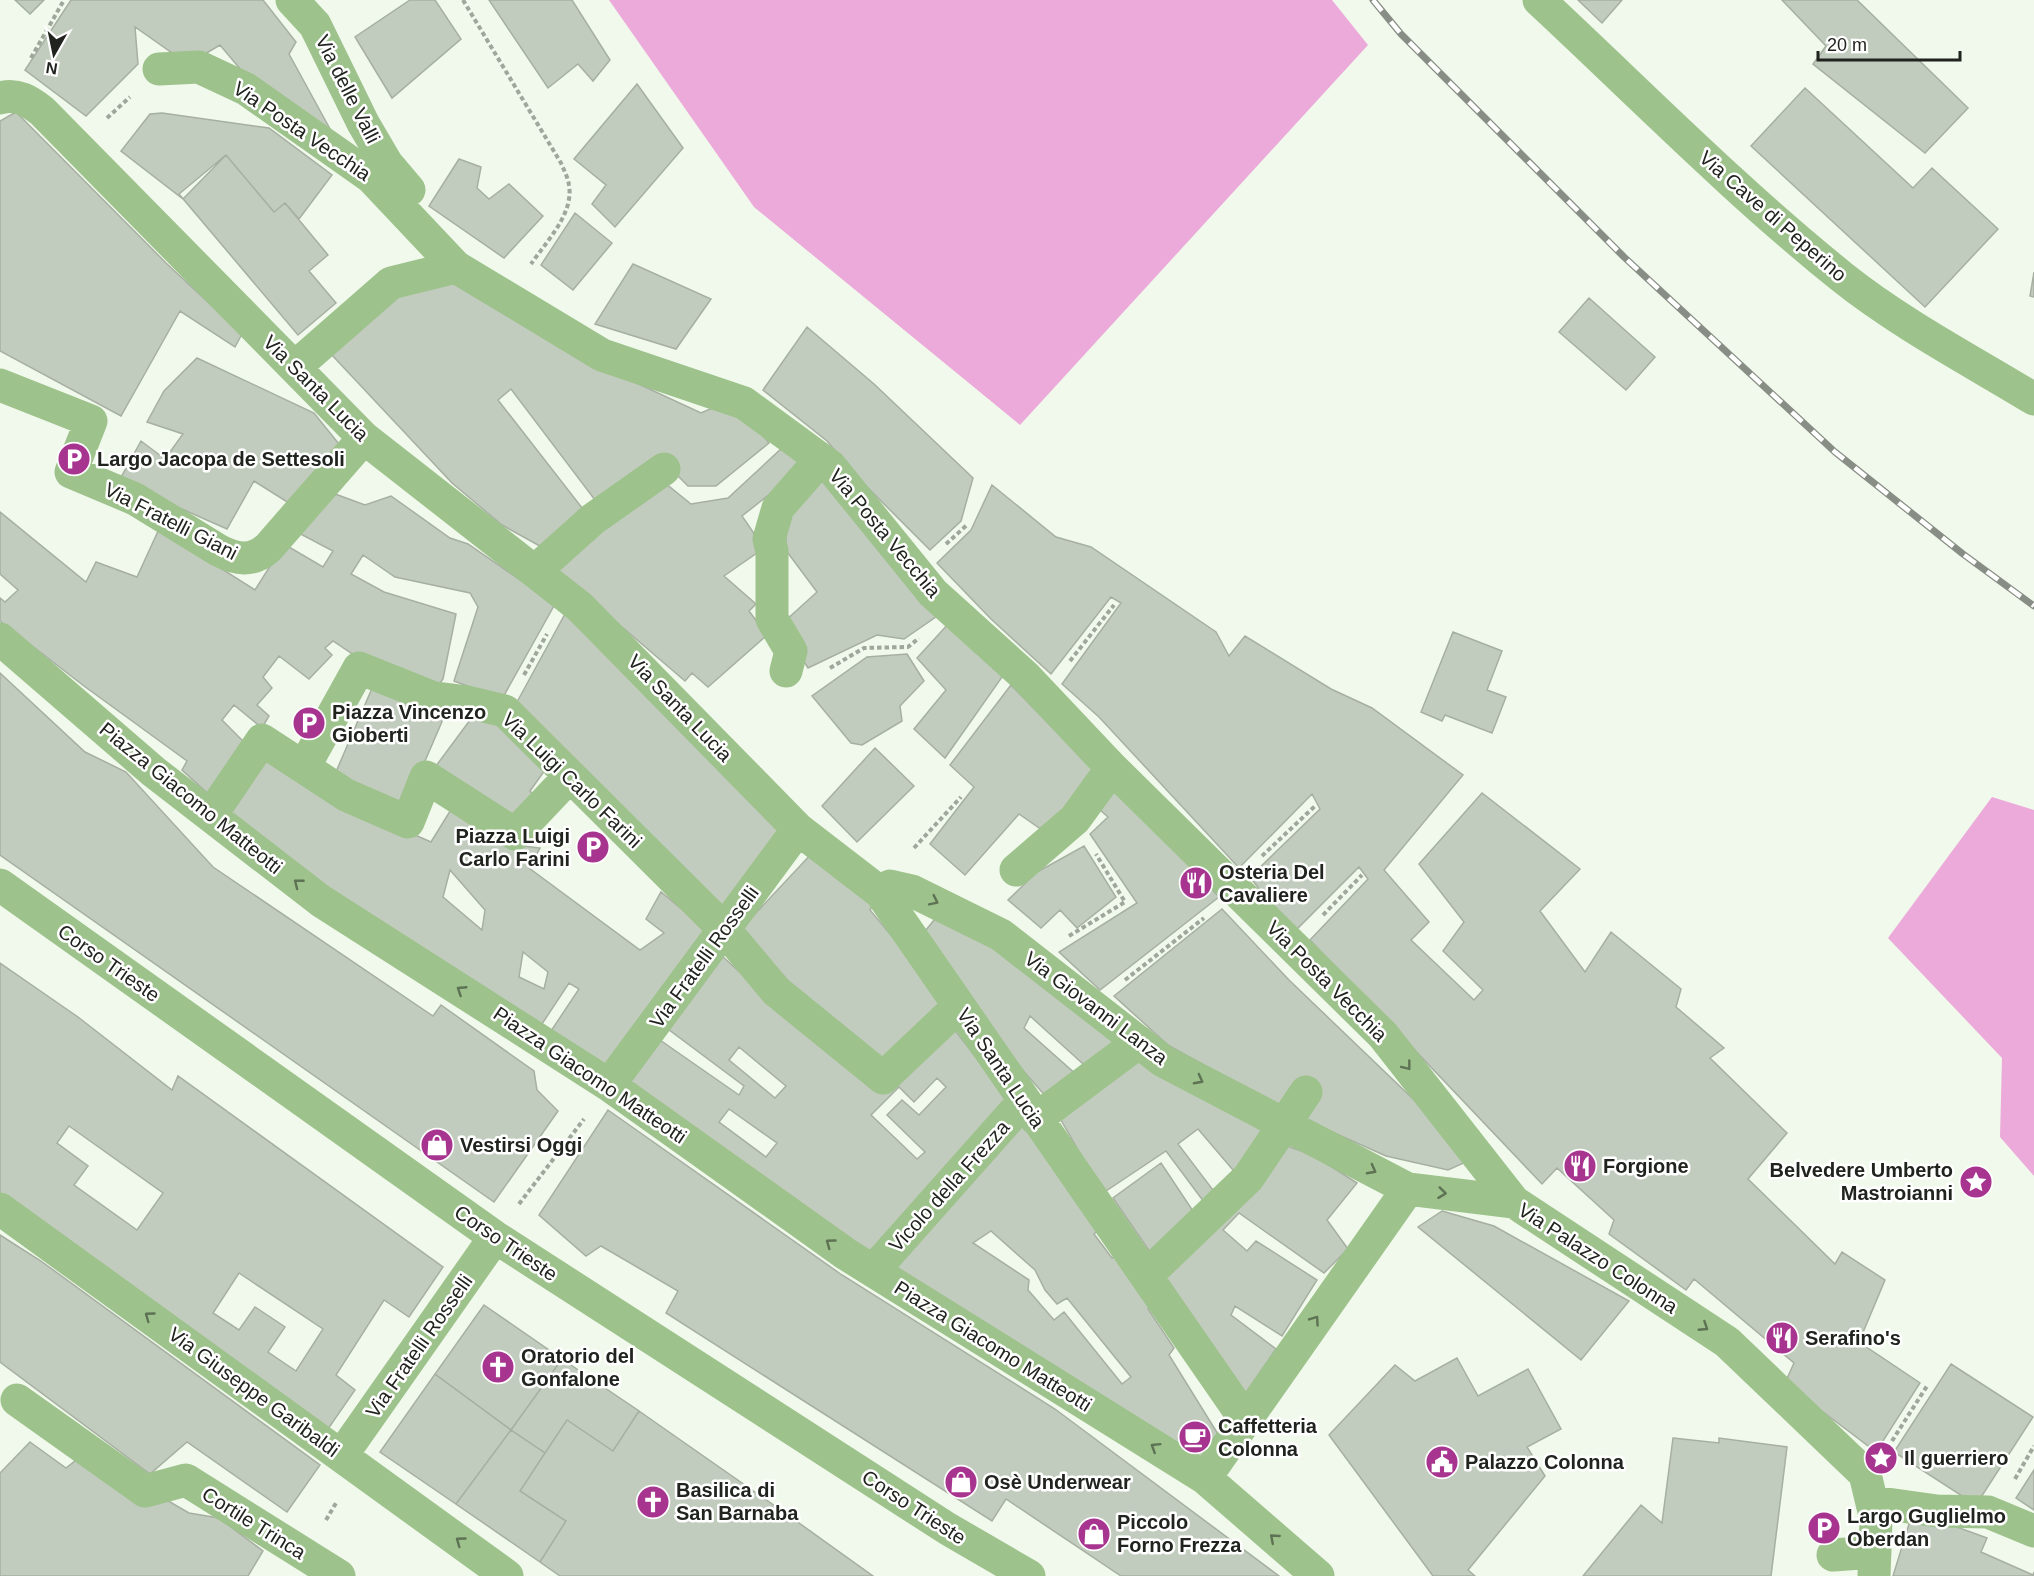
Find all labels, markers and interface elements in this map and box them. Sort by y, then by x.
north arrow [24,24,84,84]
scale bar [1818,24,1960,62]
street label: Via delle Valli [311,31,385,147]
text: 20 m [1827,35,1867,55]
text: N [45,59,59,78]
street label: Via Posta Vecchia [229,77,376,186]
street label: Via Cave di Peperino [1695,146,1851,286]
street label: Via Santa Lucia [259,331,374,446]
parking icon: Largo Jacopa de Settesoli [56,441,92,477]
place label: Largo Jacopa de Settesoli [97,448,345,470]
street label: Via Posta Vecchia [825,464,946,602]
street label: Via Fratelli Giani [101,478,241,564]
street label: Via Santa Lucia [624,650,737,767]
place label: Piazza Vincenzo Gioberti [332,701,486,746]
parking icon: Piazza Vincenzo Gioberti [291,705,327,741]
street label: Via Luigi Carlo Farini [498,708,646,852]
street label: Piazza Giacomo Matteotti [96,718,286,878]
place label: Piazza Luigi Carlo Farini [456,825,570,870]
parking icon: Piazza Luigi Carlo Farini [575,829,611,865]
place label: Osteria Del Cavaliere [1219,861,1325,906]
restaurant icon: Osteria Del Cavaliere [1178,865,1214,901]
one-way arrow [294,879,305,890]
street label: Via Fratelli Rosselli [645,882,763,1032]
one-way arrow [927,894,938,906]
street label: Via Posta Vecchia [1262,916,1392,1046]
street label: Corso Trieste [54,920,164,1006]
street label: Via Giovanni Lanza [1020,947,1172,1069]
one-way arrow [457,986,467,998]
street label: Piazza Giacomo Matteotti [489,1002,691,1148]
street label: Via Santa Lucia [953,1004,1050,1133]
one-way arrow [1400,1059,1411,1070]
one-way arrow [1193,1072,1204,1084]
street label: Vicolo della Frezza [884,1115,1014,1256]
shop icon: Vestirsi Oggi [419,1127,455,1163]
place label: Vestirsi Oggi [460,1134,582,1156]
restaurant icon: Forgione [1562,1148,1598,1184]
place label: Forgione [1603,1155,1689,1177]
place label: Belvedere Umberto Mastroianni [1770,1159,1953,1204]
one-way arrow [1366,1163,1376,1174]
place icon: Belvedere Umberto Mastroianni [1958,1164,1994,1200]
one-way arrow [1438,1187,1447,1199]
street label: Via Palazzo Colonna [1514,1198,1682,1318]
street label: Corso Trieste [451,1201,561,1285]
one-way arrow [825,1239,836,1250]
street label: Via Fratelli Rosselli [361,1270,477,1422]
street label: Piazza Giacomo Matteotti [891,1276,1095,1416]
one-way arrow [144,1312,155,1323]
one-way arrow [1308,1315,1319,1326]
one-way arrow [1698,1320,1708,1332]
restaurant icon: Serafino's [1764,1320,1800,1356]
street label: Via Giuseppe Garibaldi [164,1323,344,1461]
place label: Serafino's [1805,1327,1901,1349]
place label: Oratorio del Gonfalone [521,1345,634,1390]
church icon: Oratorio del Gonfalone [480,1349,516,1385]
place label: Caffetteria Colonna [1218,1415,1318,1460]
cafe icon: Caffetteria Colonna [1177,1419,1213,1455]
place icon: Il guerriero [1863,1440,1899,1476]
one-way arrow [1151,1442,1161,1454]
public building icon: Palazzo Colonna [1424,1444,1460,1480]
place label: Il guerriero [1904,1447,2008,1469]
place label: Palazzo Colonna [1465,1451,1625,1473]
shop icon: Osè Underwear [943,1464,979,1500]
street label: Corso Trieste [858,1465,970,1549]
place label: Osè Underwear [984,1471,1131,1493]
place label: Basilica di San Barnaba [676,1479,799,1524]
street label: Cortile Trinca [198,1482,311,1564]
church icon: Basilica di San Barnaba [635,1484,671,1520]
place label: Largo Guglielmo Oberdan [1847,1505,2006,1550]
parking icon: Largo Guglielmo Oberdan [1806,1510,1842,1546]
place label: Piccolo Forno Frezza [1117,1511,1242,1556]
shop icon: Piccolo Forno Frezza [1076,1516,1112,1552]
one-way arrow [1270,1534,1281,1545]
one-way arrow [455,1538,466,1549]

